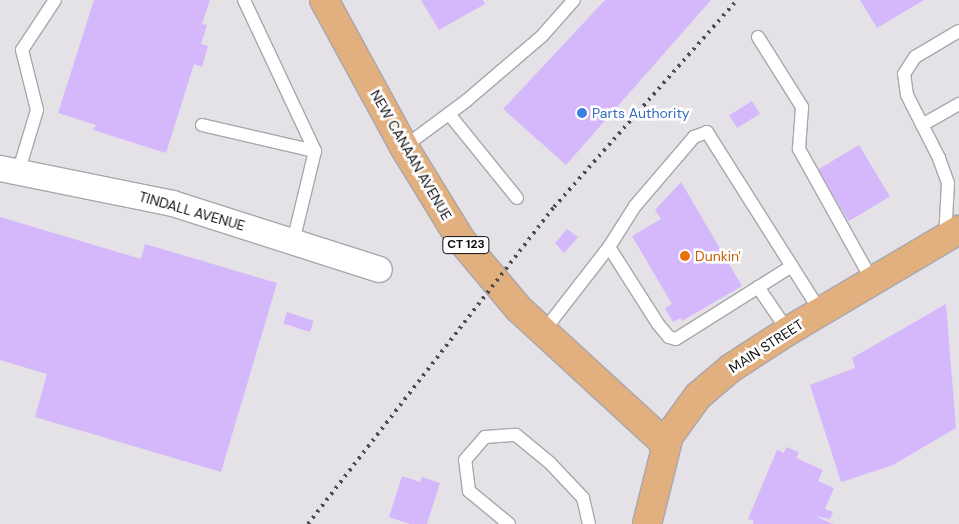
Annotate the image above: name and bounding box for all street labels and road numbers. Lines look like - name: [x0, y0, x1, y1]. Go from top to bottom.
- street label: NEW CANAAN AVENUE: [367, 87, 455, 223]
- street label: TINDALL AVENUE: [137, 188, 247, 234]
- road number: CT 123: [442, 236, 490, 254]
- street label: MAIN STREET: [726, 316, 806, 376]

